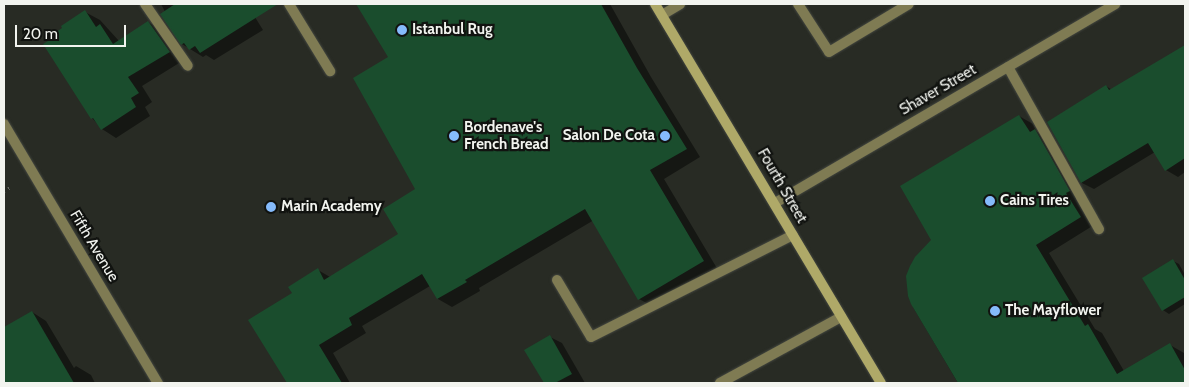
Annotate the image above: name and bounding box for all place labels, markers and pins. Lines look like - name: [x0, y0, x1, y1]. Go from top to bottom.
- place label: Istanbul Rug: [412, 21, 492, 39]
- marker: Istanbul Rug: [396, 24, 408, 36]
- place label: Bordenave's French Bread: [464, 118, 548, 153]
- place label: Salon De Cota: [563, 127, 655, 145]
- marker: Bordenave's French Bread: [448, 130, 460, 142]
- marker: Salon De Cota: [659, 130, 671, 142]
- place label: Cains Tires: [1000, 192, 1069, 210]
- marker: Cains Tires: [984, 195, 996, 207]
- place label: Marin Academy: [281, 198, 382, 216]
- marker: Marin Academy: [265, 201, 277, 213]
- place label: The Mayflower: [1005, 302, 1101, 320]
- marker: The Mayflower: [989, 305, 1001, 317]

